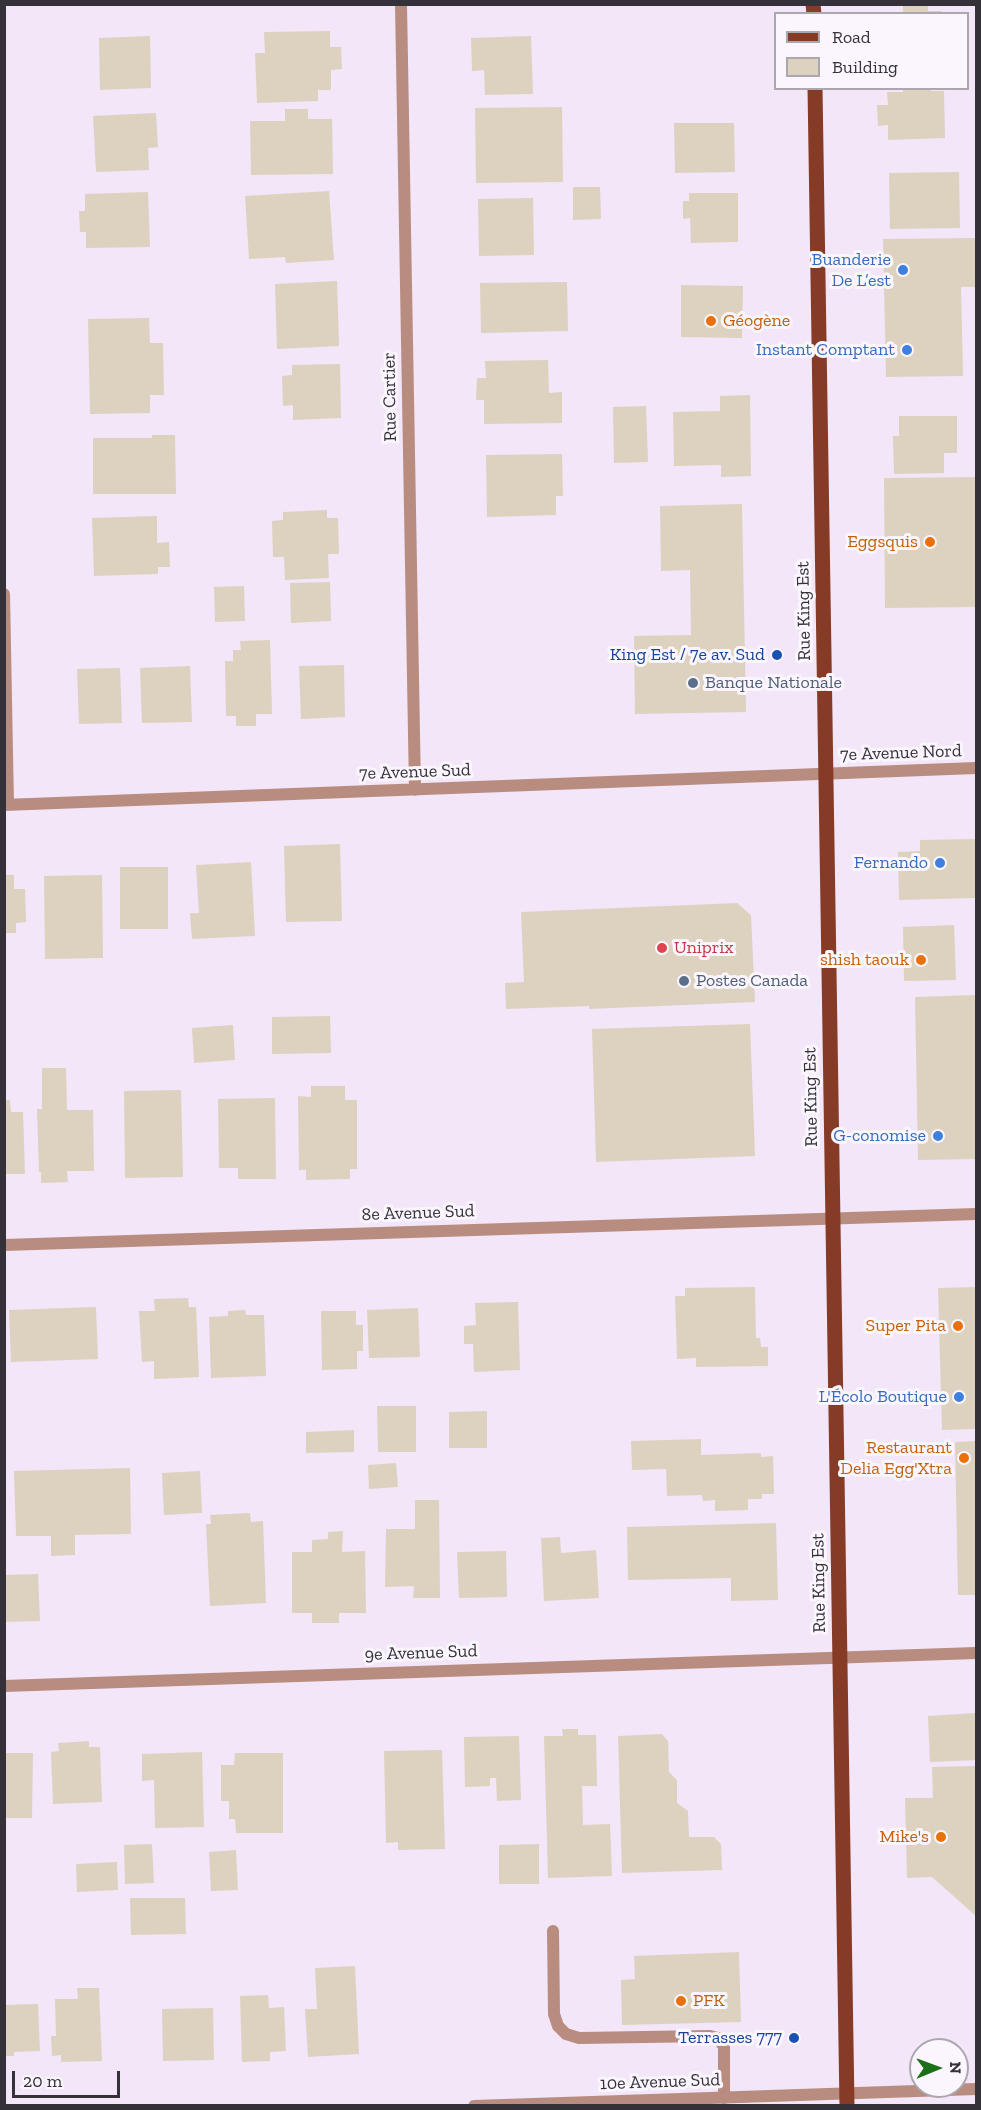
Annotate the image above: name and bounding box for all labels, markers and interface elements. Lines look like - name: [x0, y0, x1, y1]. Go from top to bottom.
- legend: [774, 12, 969, 90]
- text: Road: [832, 26, 871, 48]
- text: Building: [832, 56, 898, 78]
- place label: Buanderie De L’est: [812, 249, 891, 292]
- marker: Buanderie De L’est: [896, 263, 910, 277]
- place label: Géogène: [723, 310, 790, 332]
- marker: Géogène: [704, 314, 718, 328]
- place label: Instant Comptant: [756, 339, 895, 361]
- marker: Instant Comptant: [900, 343, 914, 357]
- street label: Rue Cartier: [378, 352, 402, 442]
- place label: Eggsquis: [847, 531, 918, 553]
- marker: Eggsquis: [923, 535, 937, 549]
- street label: Rue King Est: [792, 561, 816, 661]
- place label: King Est / 7e av. Sud: [610, 644, 765, 666]
- marker: King Est / 7e av. Sud: [770, 648, 784, 662]
- place label: Banque Nationale: [705, 672, 842, 694]
- marker: Banque Nationale: [686, 676, 700, 690]
- street label: 7e Avenue Nord: [840, 740, 962, 766]
- street label: 7e Avenue Sud: [359, 759, 471, 785]
- place label: Fernando: [854, 852, 928, 874]
- marker: Fernando: [933, 856, 947, 870]
- place label: Uniprix: [674, 937, 734, 959]
- marker: Uniprix: [655, 941, 669, 955]
- place label: shish taouk: [820, 949, 909, 971]
- marker: shish taouk: [914, 953, 928, 967]
- place label: Postes Canada: [696, 970, 808, 992]
- marker: Postes Canada: [677, 974, 691, 988]
- street label: Rue King Est: [799, 1047, 823, 1147]
- place label: G-conomise: [833, 1125, 926, 1147]
- marker: G-conomise: [931, 1129, 945, 1143]
- street label: 8e Avenue Sud: [361, 1200, 475, 1226]
- place label: Super Pita: [866, 1315, 946, 1337]
- marker: Super Pita: [951, 1319, 965, 1333]
- place label: L'Écolo Boutique: [819, 1386, 947, 1408]
- marker: L'Écolo Boutique: [952, 1390, 966, 1404]
- place label: Restaurant Delia Egg'Xtra: [840, 1437, 952, 1480]
- marker: Restaurant Delia Egg'Xtra: [957, 1451, 971, 1465]
- street label: Rue King Est: [807, 1533, 831, 1633]
- street label: 9e Avenue Sud: [364, 1640, 478, 1666]
- place label: Mike's: [879, 1826, 929, 1848]
- marker: Mike's: [934, 1830, 948, 1844]
- place label: PFK: [693, 1990, 725, 2012]
- marker: PFK: [674, 1994, 688, 2008]
- place label: Terrasses 777: [678, 2027, 782, 2049]
- marker: Terrasses 777: [787, 2031, 801, 2045]
- north arrow: [909, 2038, 969, 2098]
- scale bar: [15, 2059, 123, 2097]
- text: N: [946, 2061, 965, 2074]
- street label: 10e Avenue Sud: [599, 2069, 721, 2095]
- text: 20 m: [23, 2070, 62, 2092]

